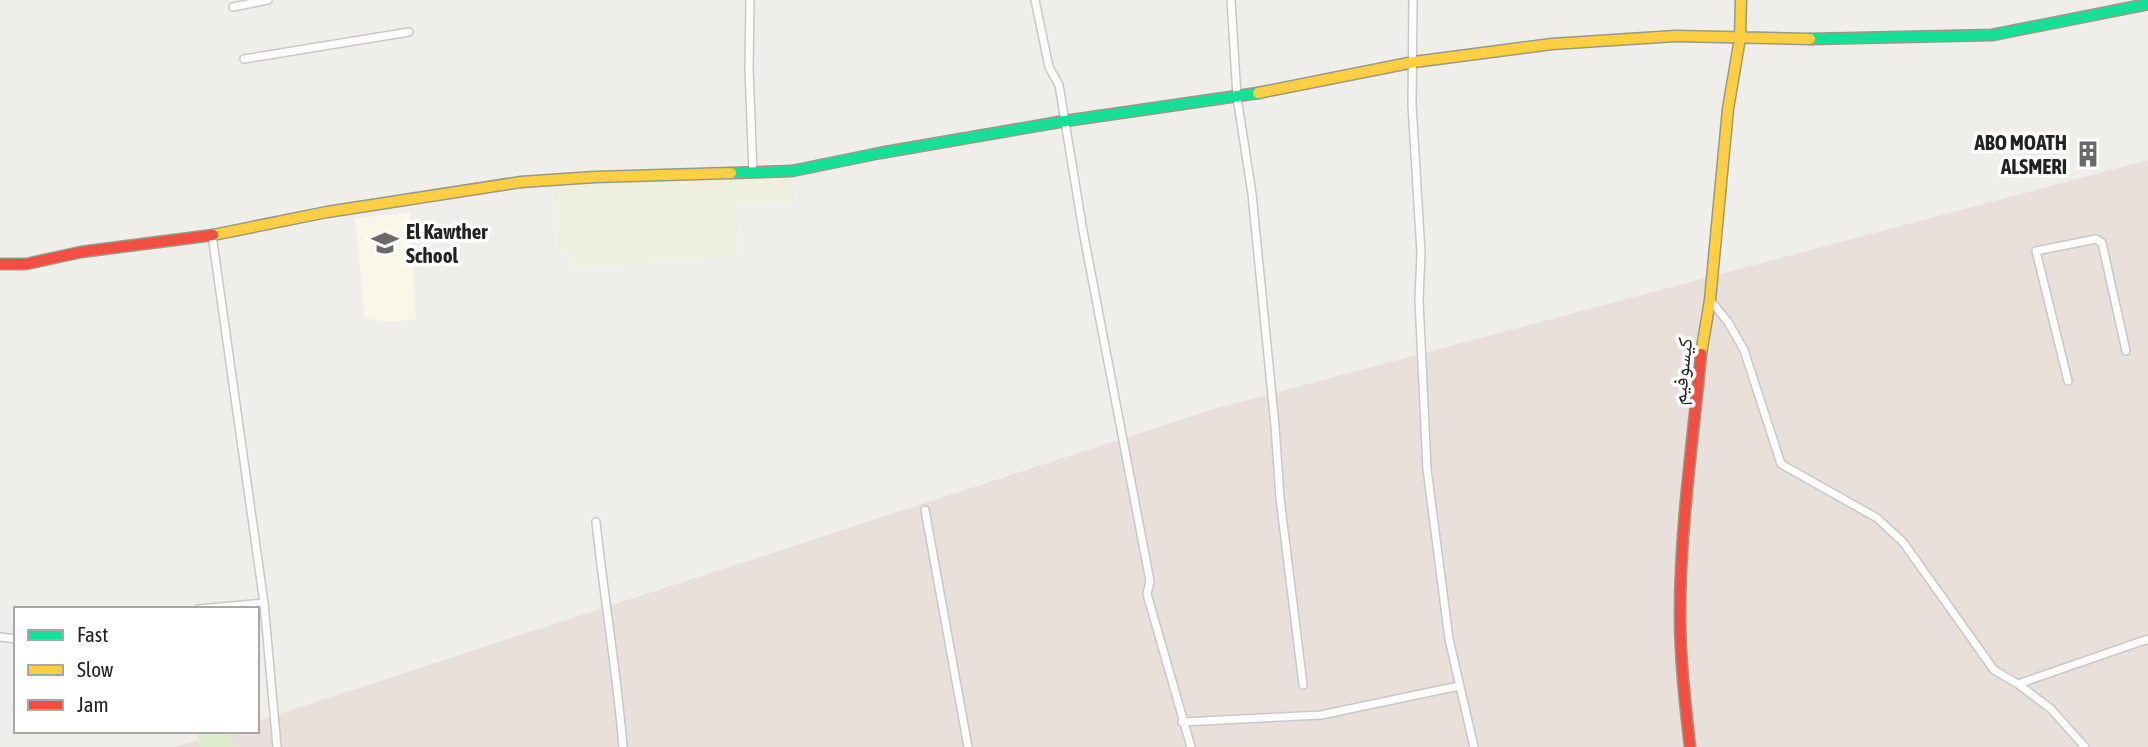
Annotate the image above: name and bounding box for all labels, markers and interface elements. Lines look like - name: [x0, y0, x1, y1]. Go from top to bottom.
- place label: ABO MOATH ALSMERI: [1973, 130, 2067, 178]
- building icon: ABO MOATH ALSMERI: [2073, 139, 2103, 169]
- place label: El Kawther School: [406, 219, 488, 267]
- school or university icon: El Kawther School: [370, 228, 400, 258]
- street label: كيسوفيم: [1666, 336, 1699, 406]
- legend: [14, 607, 259, 733]
- text: Fast: [77, 622, 108, 646]
- text: Slow: [77, 657, 114, 681]
- text: Jam: [77, 692, 109, 716]

